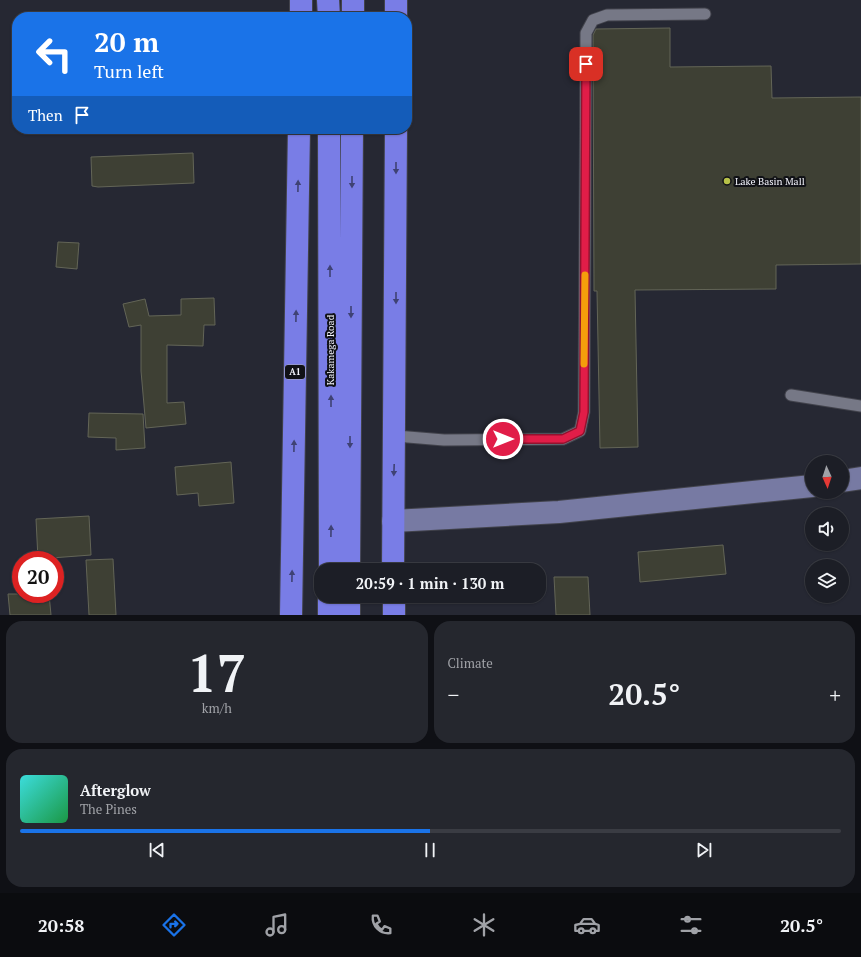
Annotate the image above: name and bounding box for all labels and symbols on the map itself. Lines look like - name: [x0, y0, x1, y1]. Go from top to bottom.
- pin: [569, 47, 603, 81]
- one-way arrow: [393, 162, 399, 175]
- place label: Lake Basin Mall: [735, 175, 805, 188]
- one-way arrow: [349, 176, 355, 189]
- marker: Lake Basin Mall: [722, 176, 732, 186]
- one-way arrow: [295, 179, 301, 192]
- one-way arrow: [327, 264, 333, 277]
- one-way arrow: [393, 292, 399, 305]
- one-way arrow: [348, 306, 354, 319]
- one-way arrow: [293, 309, 299, 322]
- street label: Kakamega Road: [324, 314, 337, 385]
- road number: A1: [285, 365, 305, 379]
- one-way arrow: [328, 394, 334, 407]
- position arrow: [482, 418, 524, 460]
- one-way arrow: [347, 436, 353, 449]
- one-way arrow: [291, 439, 297, 452]
- north arrow: [805, 455, 849, 499]
- one-way arrow: [391, 464, 398, 476]
- one-way arrow: [327, 525, 334, 537]
- speed limit sign: 20: [12, 551, 64, 603]
- one-way arrow: [289, 569, 295, 582]

